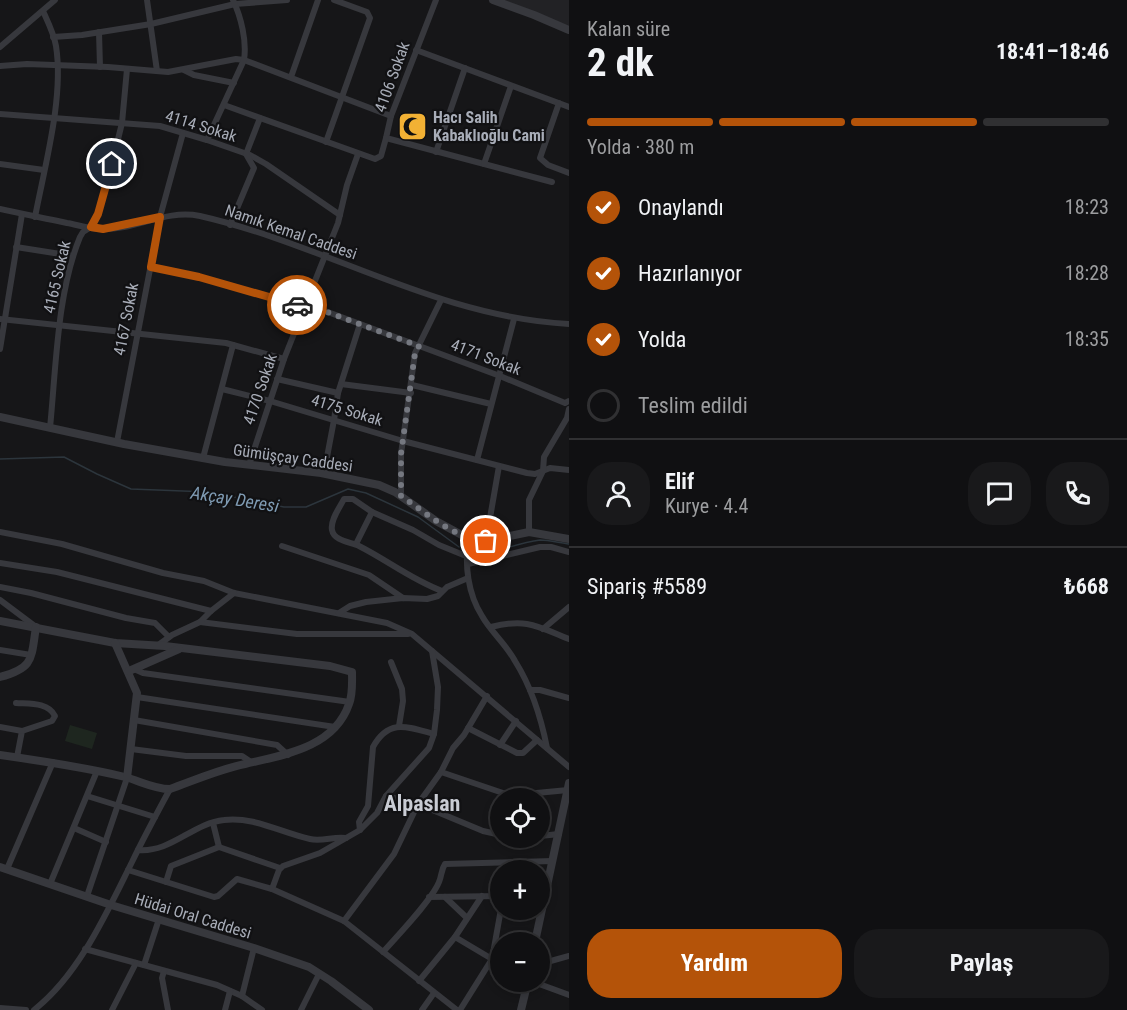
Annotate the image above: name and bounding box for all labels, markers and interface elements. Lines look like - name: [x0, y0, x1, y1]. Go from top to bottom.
- text: Kalan süre: [587, 17, 670, 41]
- street label: 4106 Sokak: [370, 38, 414, 115]
- text: 18:41–18:46: [996, 39, 1109, 64]
- text: 2 dk: [587, 40, 654, 86]
- street label: 4114 Sokak: [163, 106, 240, 146]
- place label: Hacı Salih Kabaklıoğlu Cami: [433, 108, 545, 145]
- mosque icon: Hacı Salih Kabaklıoğlu Cami: [396, 110, 428, 142]
- text: Yolda · 380 m: [587, 135, 694, 159]
- pin: [86, 138, 137, 189]
- icon: home: [95, 147, 128, 180]
- icon: check: [587, 191, 620, 224]
- text: Onaylandı: [638, 195, 724, 220]
- text: 18:23: [1065, 195, 1109, 219]
- street label: Namık Kemal Caddesi: [222, 200, 360, 264]
- street label: 4165 Sokak: [39, 238, 75, 315]
- icon: check: [587, 257, 620, 290]
- text: Hazırlanıyor: [638, 261, 742, 286]
- text: 18:28: [1065, 261, 1109, 285]
- courier: [267, 275, 327, 335]
- street label: 4167 Sokak: [110, 280, 143, 357]
- icon: car: [281, 289, 314, 322]
- icon: check: [587, 323, 620, 356]
- text: Yolda: [638, 327, 686, 352]
- text: 18:35: [1065, 327, 1109, 351]
- street label: 4171 Sokak: [448, 335, 525, 379]
- street label: 4170 Sokak: [239, 350, 281, 427]
- street label: 4175 Sokak: [309, 390, 386, 430]
- text: Teslim edildi: [638, 393, 748, 418]
- street label: Gümüşçay Caddesi: [232, 440, 354, 476]
- button: person: [587, 462, 650, 525]
- button: chat: [968, 462, 1031, 525]
- button: phone: [1046, 462, 1109, 525]
- text: Elif: [665, 469, 694, 494]
- water label: Akçay Deresi: [188, 482, 282, 516]
- text: Kurye · 4.4: [665, 494, 748, 518]
- pin: [460, 515, 511, 566]
- icon: bag: [469, 524, 502, 557]
- text: Sipariş #5589: [587, 574, 707, 599]
- text: ₺668: [1064, 574, 1109, 599]
- map controls: [490, 788, 550, 992]
- button: locate: [490, 788, 550, 848]
- district label: Alpaslan: [384, 791, 460, 816]
- button: +: [490, 860, 550, 920]
- street label: Hüdai Oral Caddesi: [132, 889, 254, 943]
- button: Yardım: [587, 929, 842, 998]
- button: Paylaş: [854, 929, 1109, 998]
- button: −: [490, 932, 550, 992]

